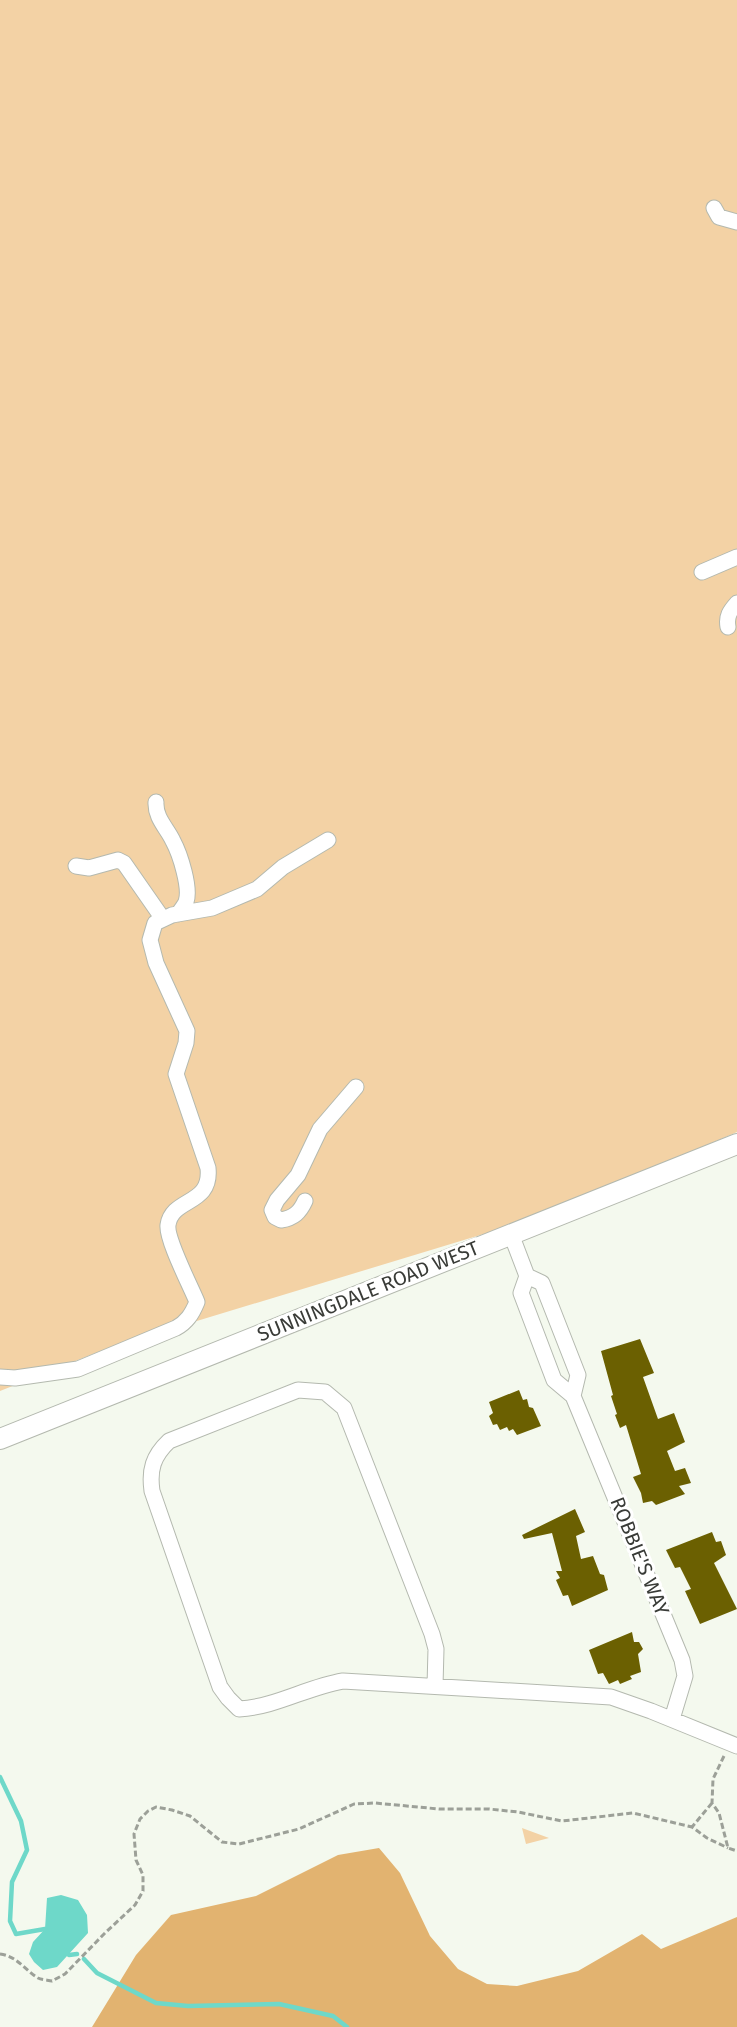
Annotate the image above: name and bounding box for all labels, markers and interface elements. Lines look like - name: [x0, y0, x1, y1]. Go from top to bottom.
- street label: SUNNINGDALE ROAD WEST: [254, 1235, 483, 1346]
- street label: ROBBIE'S WAY: [605, 1493, 675, 1619]

